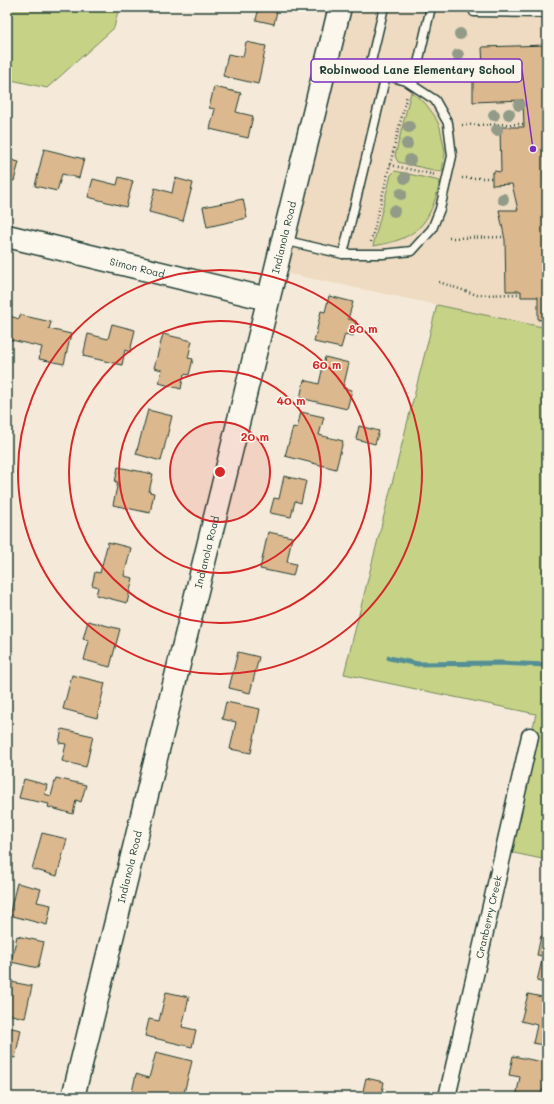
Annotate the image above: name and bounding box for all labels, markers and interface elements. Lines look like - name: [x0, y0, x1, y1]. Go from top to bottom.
- callout: Robinwood Lane Elementary School: [311, 59, 522, 82]
- text: Robinwood Lane Elementary School: [319, 62, 515, 77]
- street label: Indianola Road: [268, 200, 299, 275]
- street label: Simon Road: [108, 254, 166, 281]
- text: 80 m: [348, 320, 378, 336]
- text: 60 m: [313, 356, 341, 372]
- text: 40 m: [276, 392, 306, 408]
- text: 20 m: [241, 428, 269, 444]
- centre of rings: [213, 465, 227, 479]
- street label: Indianola Road: [191, 515, 222, 590]
- street label: Indianola Road: [114, 829, 145, 904]
- street label: Cranberry Creek: [472, 874, 505, 960]

